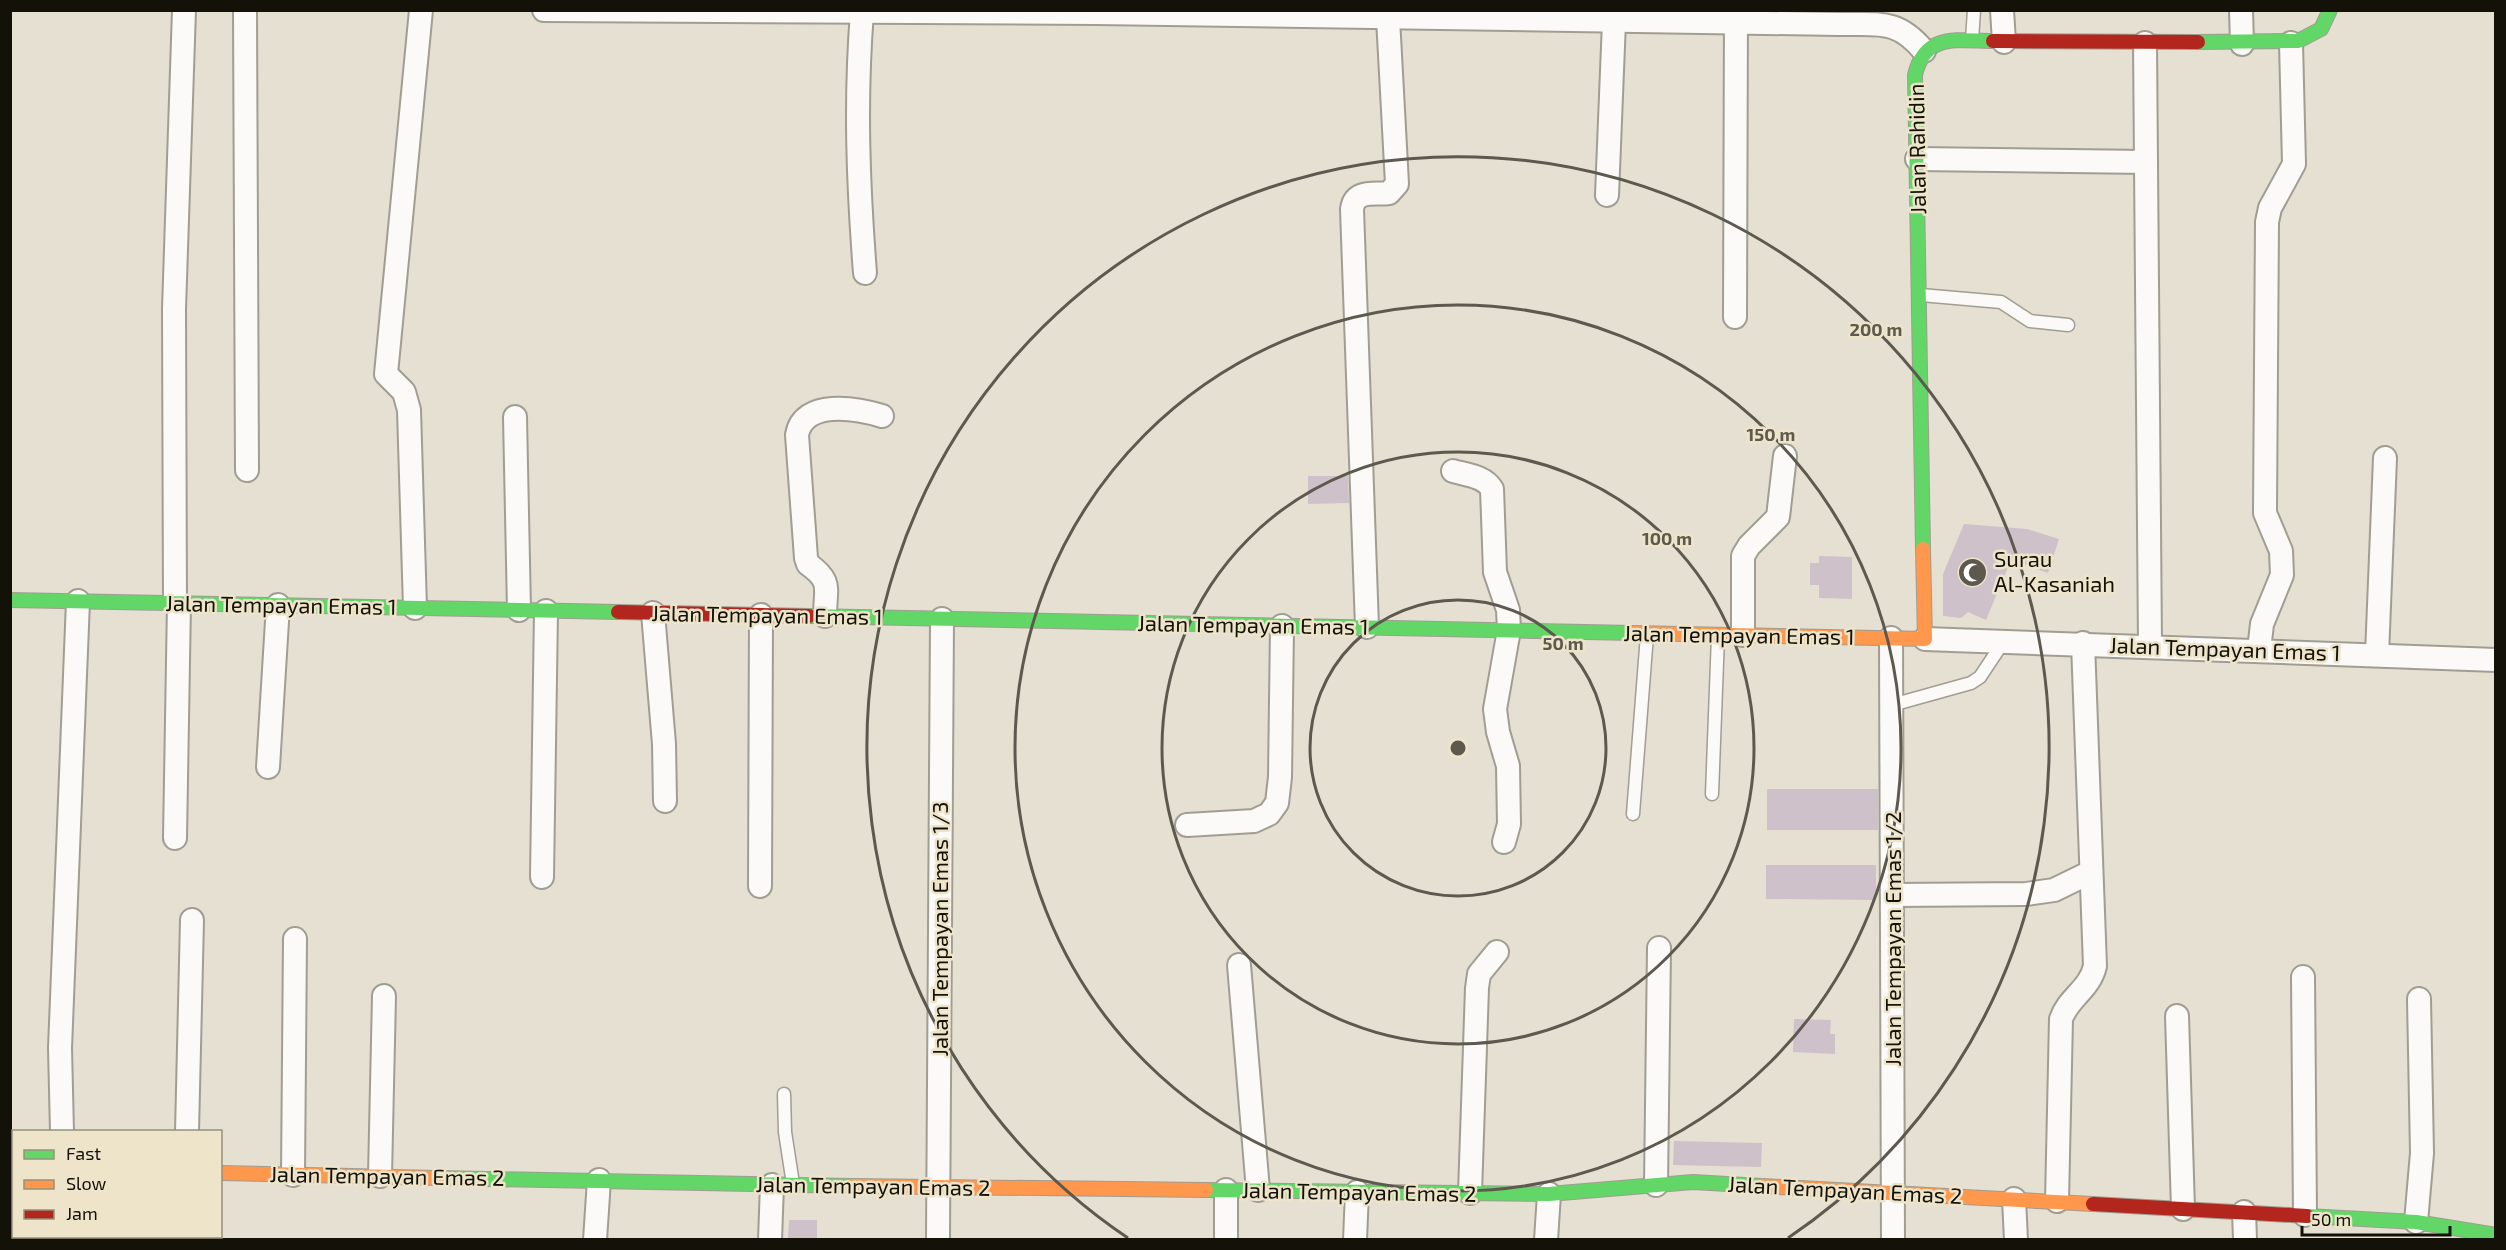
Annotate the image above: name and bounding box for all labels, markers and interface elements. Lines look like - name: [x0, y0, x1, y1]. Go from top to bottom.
- street label: Jalan Rahidin: [1902, 83, 1930, 215]
- text: 200 m: [1850, 318, 1902, 340]
- text: 150 m: [1747, 423, 1795, 445]
- text: 100 m: [1642, 527, 1692, 549]
- place label: Surau Al-Kasaniah: [1994, 545, 2115, 596]
- mosque icon: Surau Al-Kasaniah: [1957, 556, 1989, 588]
- street label: Jalan Tempayan Emas 1: [165, 589, 397, 619]
- street label: Jalan Tempayan Emas 1: [651, 599, 883, 629]
- street label: Jalan Tempayan Emas 1: [1137, 609, 1369, 639]
- street label: Jalan Tempayan Emas 1: [1623, 619, 1855, 649]
- street label: Jalan Tempayan Emas 1: [2109, 631, 2341, 665]
- text: 50 m: [1542, 632, 1584, 654]
- centre of rings: [1448, 738, 1468, 758]
- street label: Jalan Tempayan Emas 1/3: [926, 801, 952, 1057]
- street label: Jalan Tempayan Emas 1/2: [1879, 811, 1905, 1067]
- legend: [12, 1130, 222, 1238]
- text: Fast: [66, 1142, 101, 1164]
- street label: Jalan Tempayan Emas 2: [269, 1160, 505, 1190]
- street label: Jalan Tempayan Emas 2: [755, 1170, 991, 1200]
- street label: Jalan Tempayan Emas 2: [1727, 1170, 1963, 1208]
- text: Slow: [66, 1172, 107, 1194]
- street label: Jalan Tempayan Emas 2: [1241, 1176, 1477, 1206]
- scale bar: [2302, 1199, 2450, 1237]
- text: Jam: [66, 1202, 98, 1224]
- text: 50 m: [2311, 1208, 2351, 1230]

